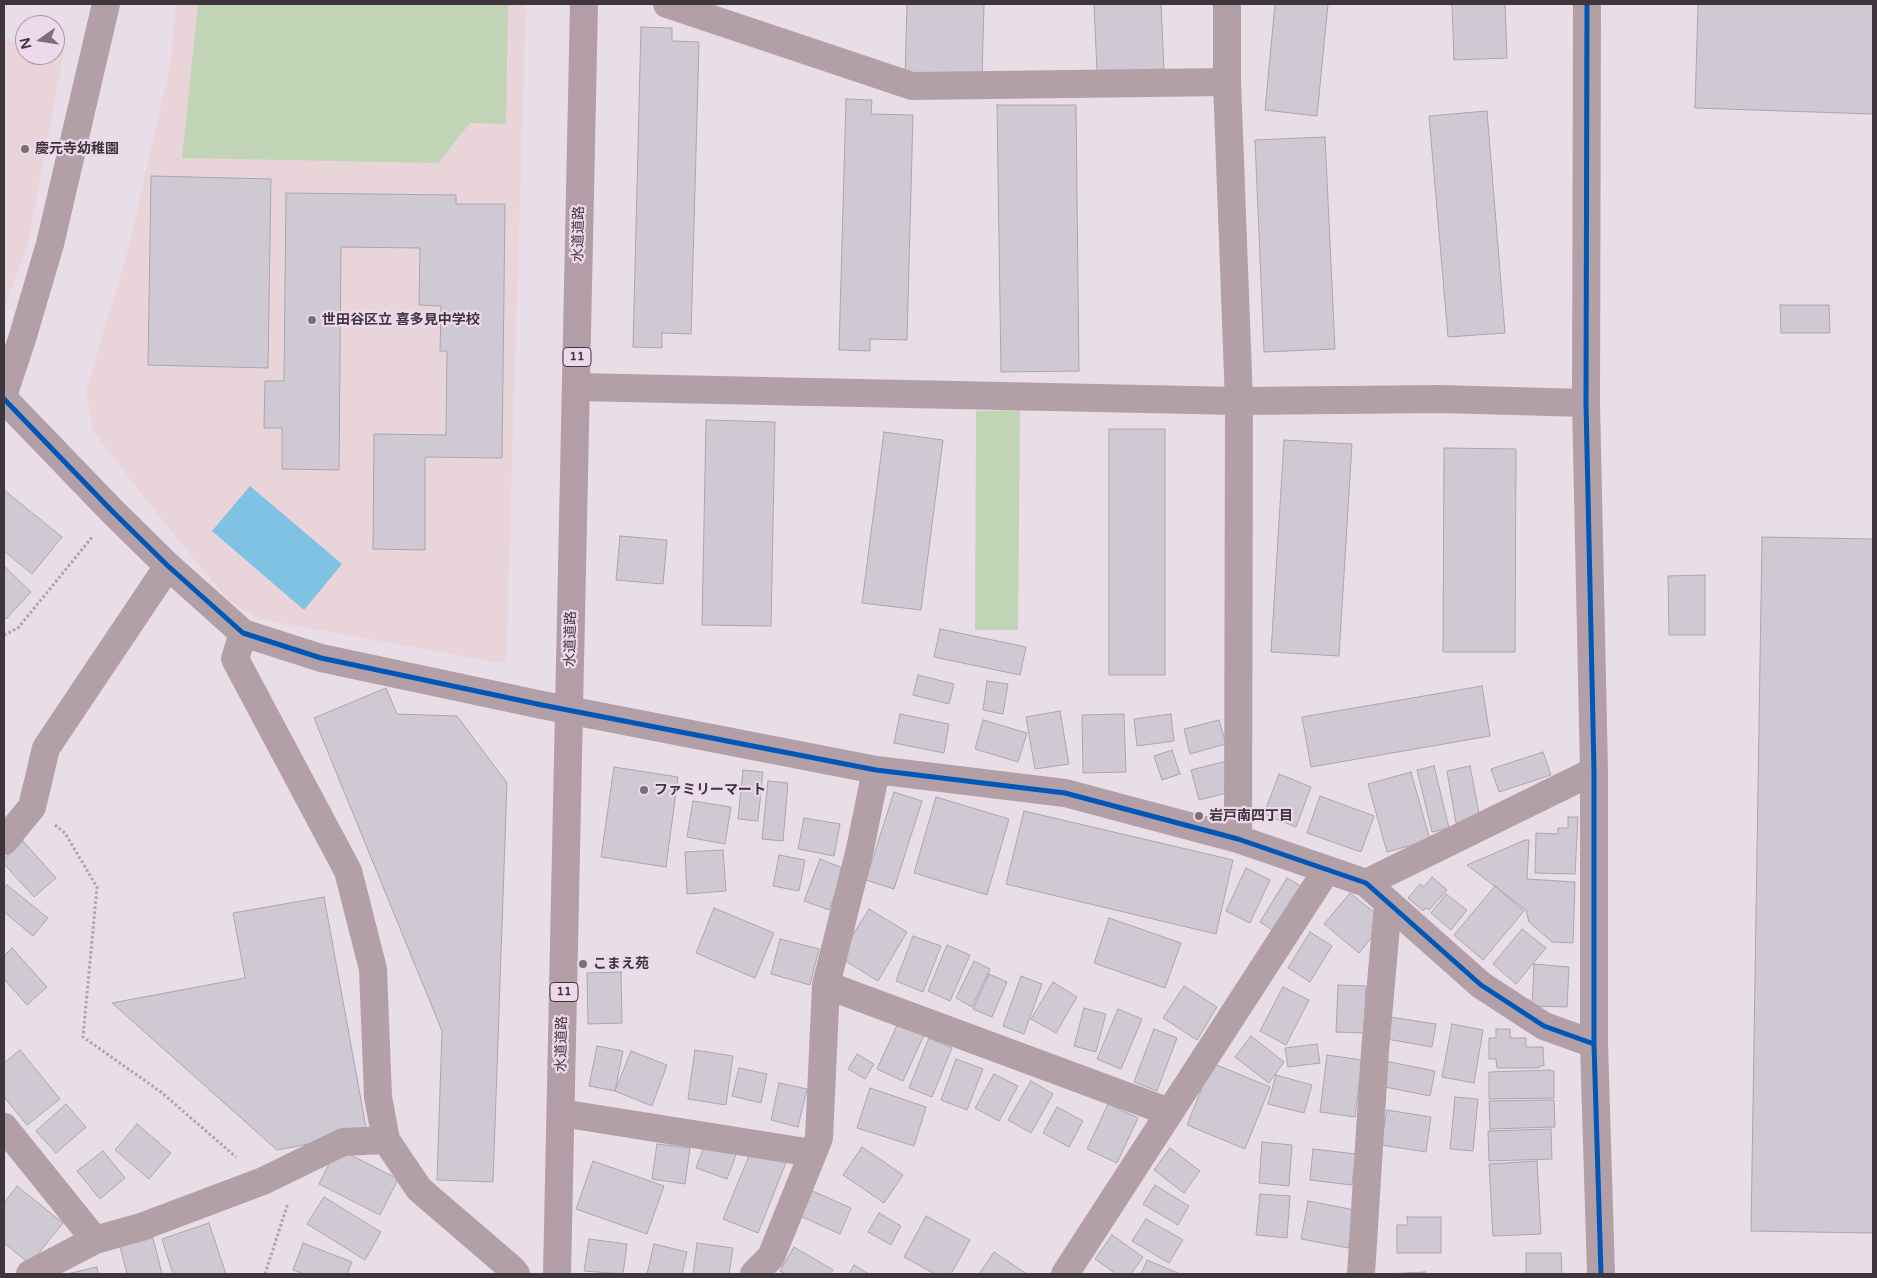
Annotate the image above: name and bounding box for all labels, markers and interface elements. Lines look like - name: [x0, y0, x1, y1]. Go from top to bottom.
- north arrow: [15, 15, 65, 65]
- text: N: [16, 36, 35, 51]
- place label: 慶元寺幼稚園: [35, 141, 119, 157]
- marker: 慶元寺幼稚園: [19, 143, 31, 155]
- street label: 水道道路: [570, 206, 588, 262]
- place label: 世田谷区立 喜多見中学校: [322, 312, 480, 328]
- marker: 世田谷区立 喜多見中学校: [306, 314, 318, 326]
- road number: 11: [563, 348, 591, 367]
- street label: 水道道路: [562, 611, 580, 667]
- place label: ファミリーマート: [654, 782, 766, 798]
- marker: ファミリーマート: [638, 784, 650, 796]
- place label: 岩戸南四丁目: [1209, 808, 1293, 824]
- marker: 岩戸南四丁目: [1193, 810, 1205, 822]
- place label: こまえ苑: [593, 956, 649, 972]
- marker: こまえ苑: [577, 958, 589, 970]
- road number: 11: [550, 982, 578, 1002]
- street label: 水道道路: [553, 1016, 571, 1072]

